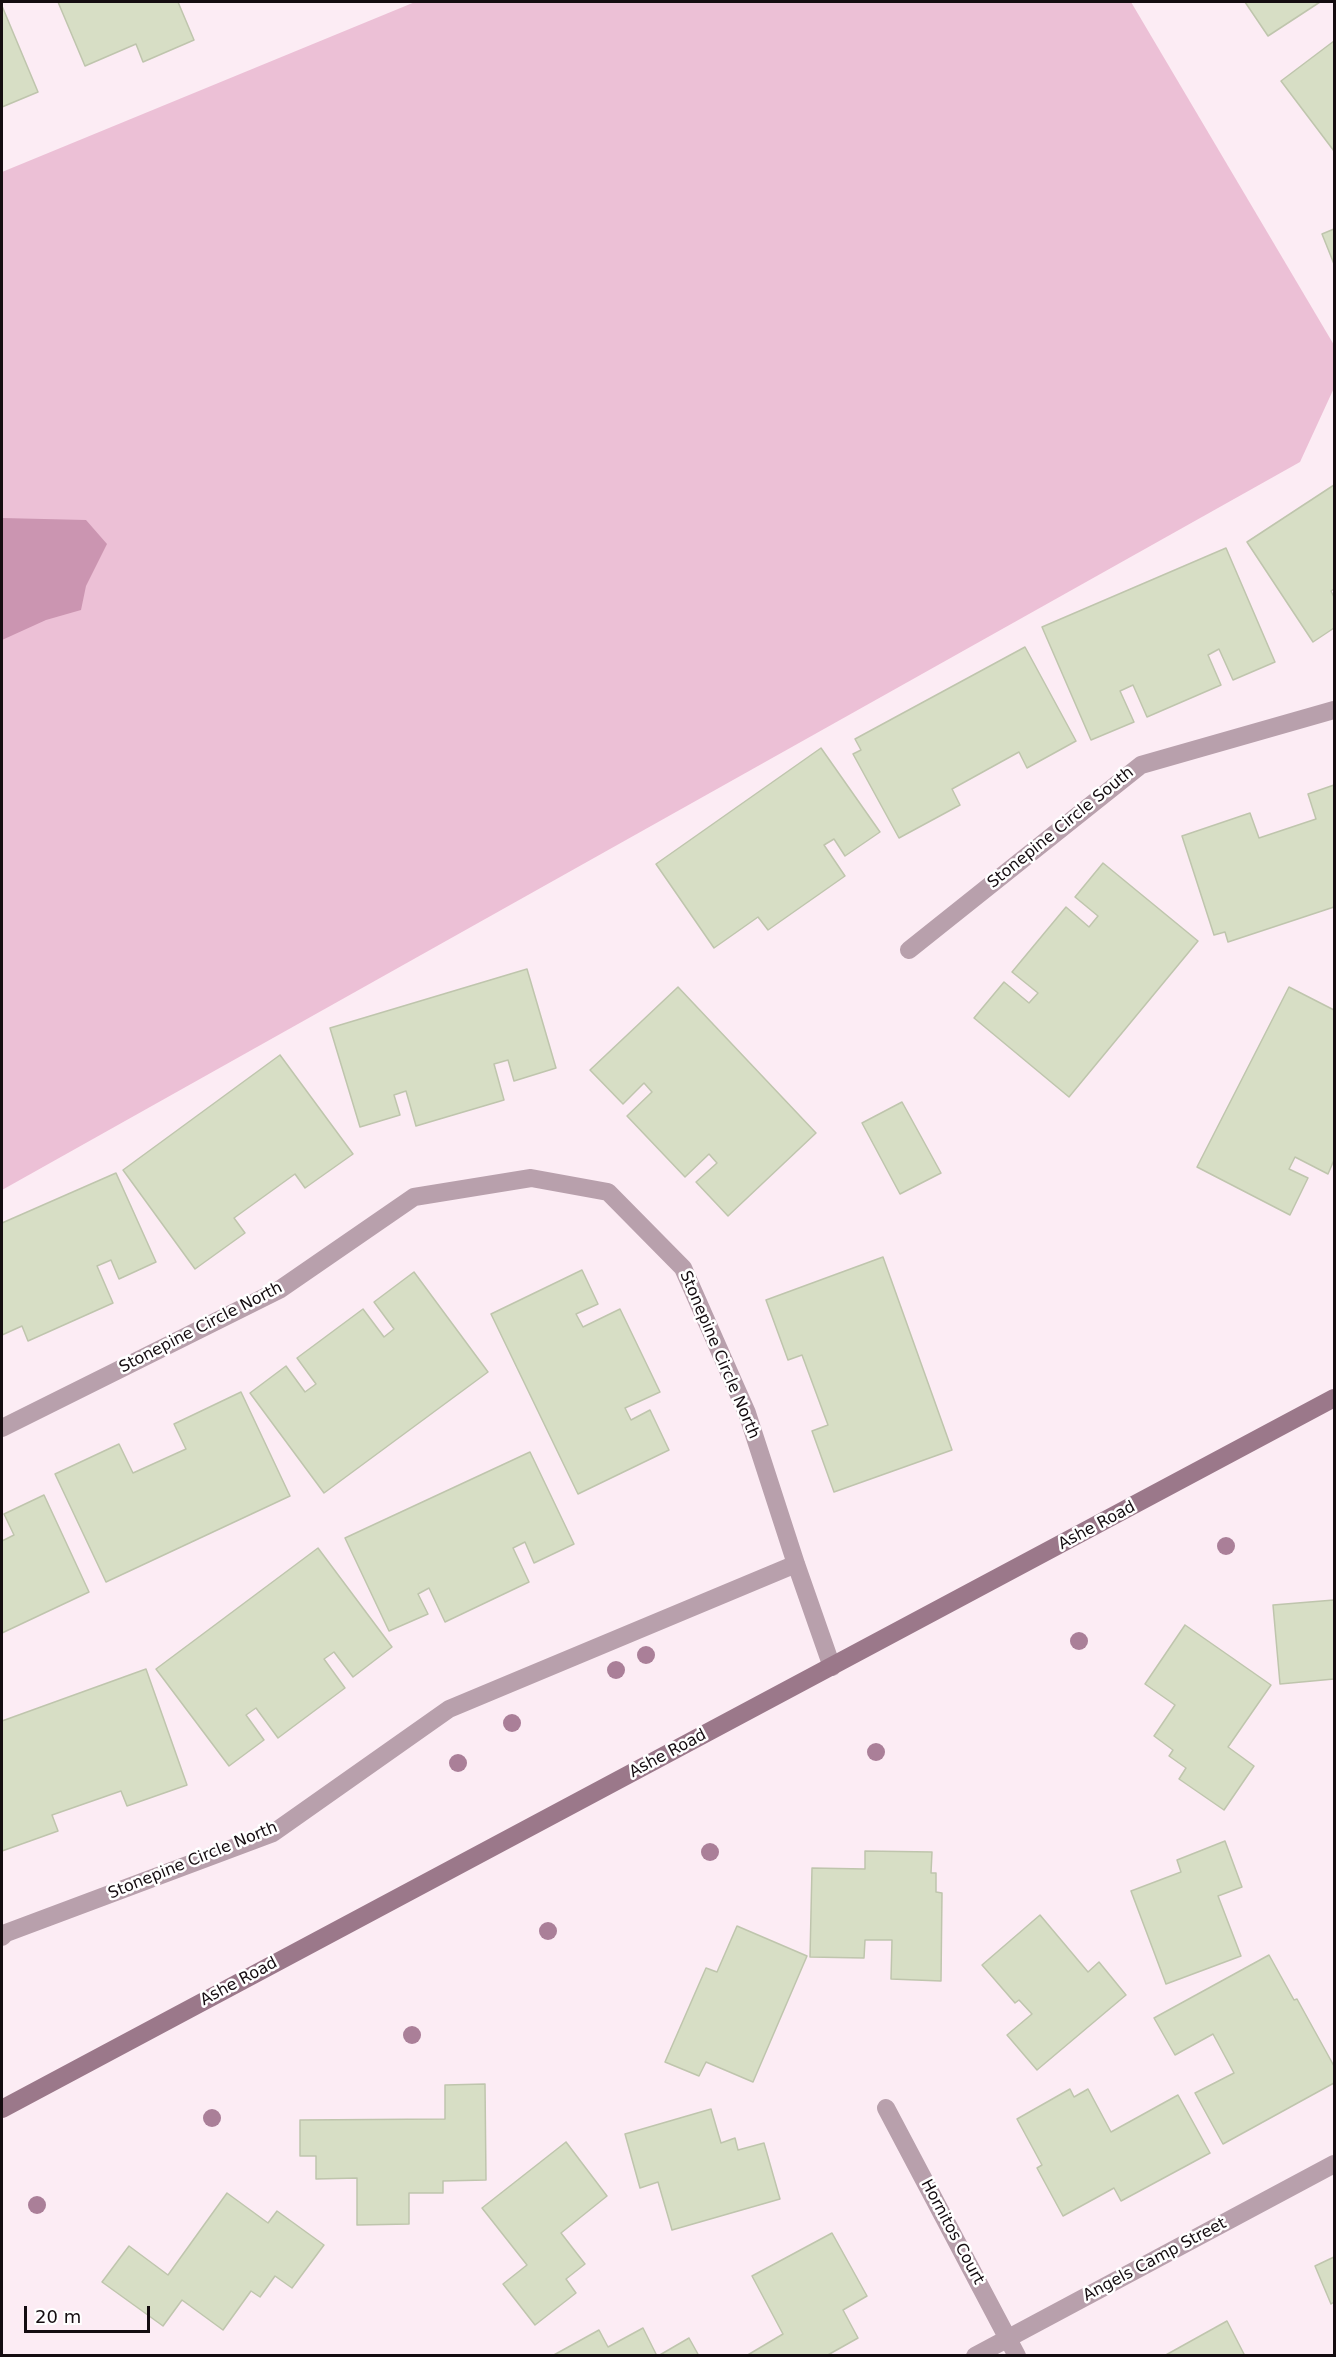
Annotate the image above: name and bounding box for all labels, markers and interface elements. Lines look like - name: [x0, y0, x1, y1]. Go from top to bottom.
- street label: Stonepine Circle South: [984, 763, 1138, 893]
- street label: Stonepine Circle North: [675, 1268, 763, 1442]
- street label: Stonepine Circle North: [116, 1278, 286, 1378]
- street label: Ashe Road: [1055, 1498, 1139, 1554]
- street label: Ashe Road: [626, 1726, 710, 1782]
- street label: Stonepine Circle North: [106, 1818, 280, 1904]
- street label: Ashe Road: [197, 1954, 281, 2010]
- street label: Hornitos Court: [916, 2176, 988, 2288]
- street label: Angels Camp Street: [1080, 2214, 1230, 2306]
- scale bar: [27, 2294, 153, 2332]
- text: 20 m: [35, 2306, 81, 2327]

